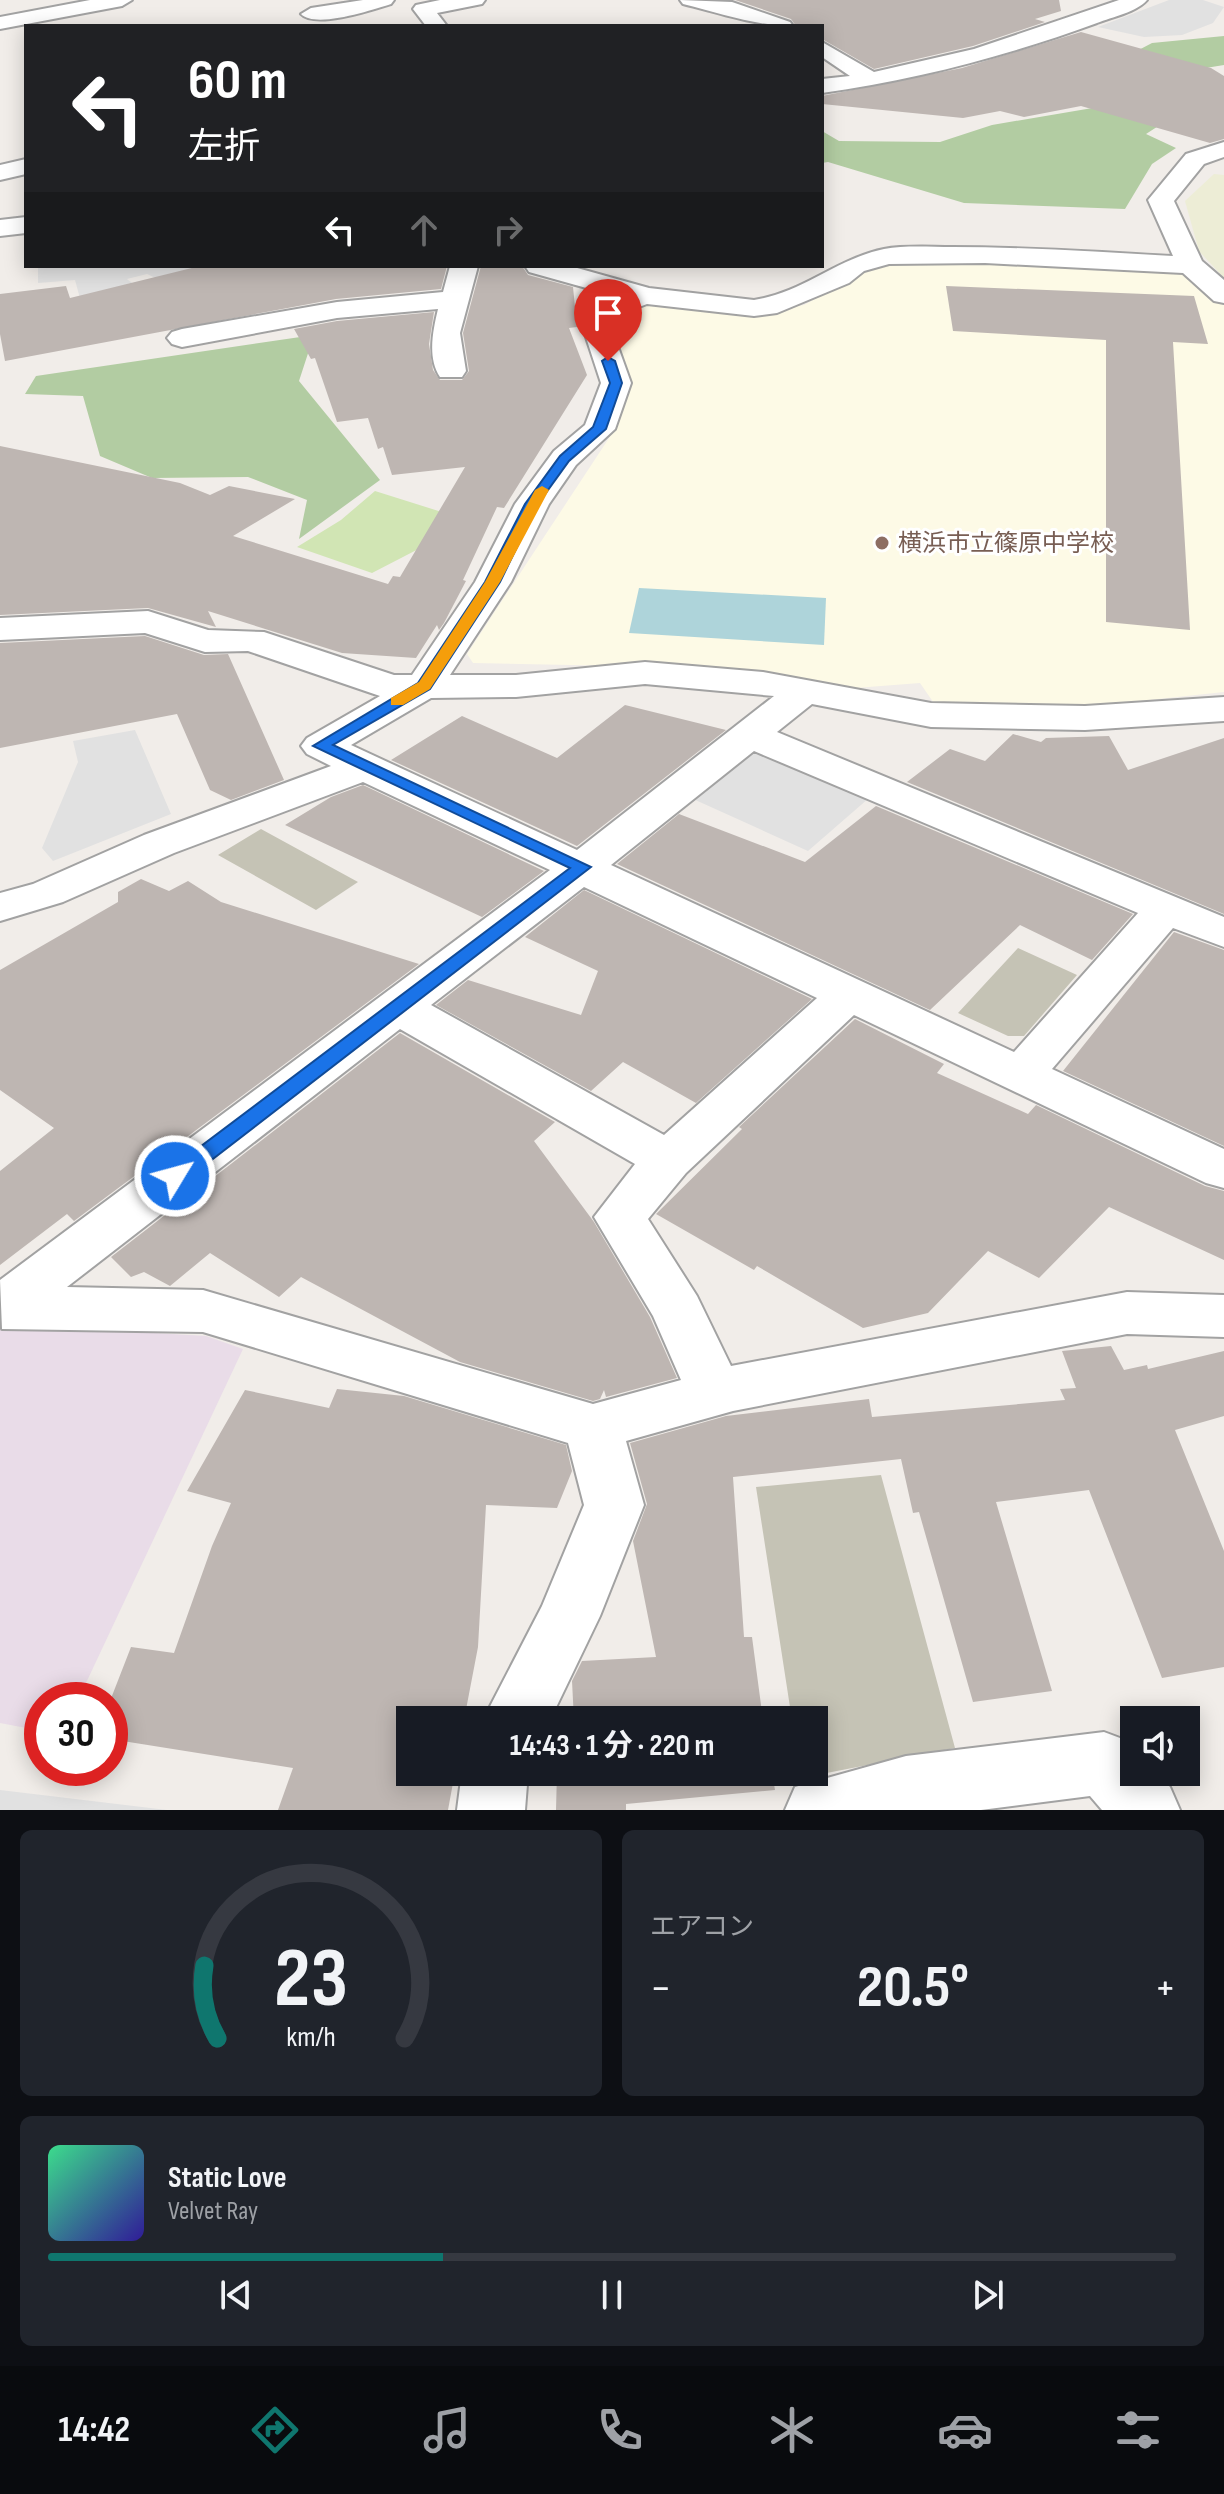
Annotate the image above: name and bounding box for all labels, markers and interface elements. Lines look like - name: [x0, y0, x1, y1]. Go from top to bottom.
- text: 60 m: [188, 48, 287, 115]
- icon: left: [56, 56, 160, 160]
- text: 左折: [188, 126, 260, 169]
- icon: left: [318, 208, 362, 252]
- icon: ahead: [402, 208, 446, 252]
- icon: right: [486, 208, 530, 252]
- pin: [574, 279, 642, 361]
- icon: arrive: [586, 291, 630, 335]
- place label: 横浜市立篠原中学校: [898, 529, 1114, 558]
- marker: 横浜市立篠原中学校: [873, 534, 891, 552]
- position arrow: [133, 1134, 217, 1218]
- speed limit sign: 30: [24, 1682, 128, 1786]
- map controls: [1120, 1706, 1200, 1786]
- button: sound: [1120, 1706, 1200, 1786]
- text: 14:43 · 1 分 · 220 m: [510, 1728, 714, 1764]
- text: エアコン: [650, 1912, 754, 1943]
- text: 23: [274, 1930, 348, 2030]
- text: 20.5°: [857, 1952, 969, 2024]
- text: −: [650, 1962, 672, 2015]
- text: +: [1154, 1962, 1176, 2015]
- text: km/h: [286, 2020, 336, 2055]
- text: Static Love: [168, 2160, 287, 2196]
- text: Velvet Ray: [168, 2196, 258, 2227]
- icon: previous: [214, 2273, 258, 2317]
- icon: pause: [590, 2273, 634, 2317]
- icon: next: [966, 2273, 1010, 2317]
- icon: directions: [247, 2402, 303, 2458]
- icon: music: [419, 2402, 475, 2458]
- icon: phone: [592, 2402, 648, 2458]
- icon: climate: [764, 2402, 820, 2458]
- icon: car: [937, 2402, 993, 2458]
- icon: filters: [1110, 2402, 1166, 2458]
- text: 14:42: [58, 2409, 130, 2452]

